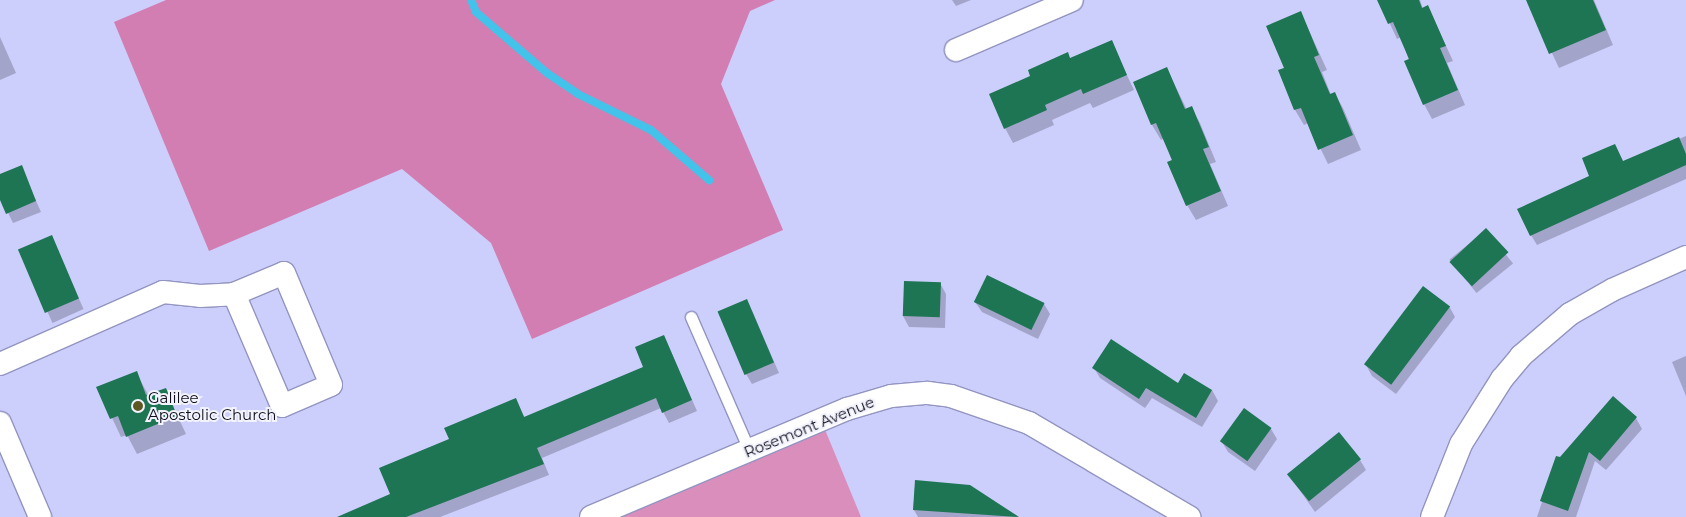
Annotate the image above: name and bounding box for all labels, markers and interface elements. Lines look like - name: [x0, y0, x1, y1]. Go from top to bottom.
- place label: Galilee Apostolic Church: [148, 388, 276, 423]
- street label: Rosemont Avenue: [741, 393, 877, 461]
- marker: Galilee Apostolic Church: [132, 400, 144, 412]

